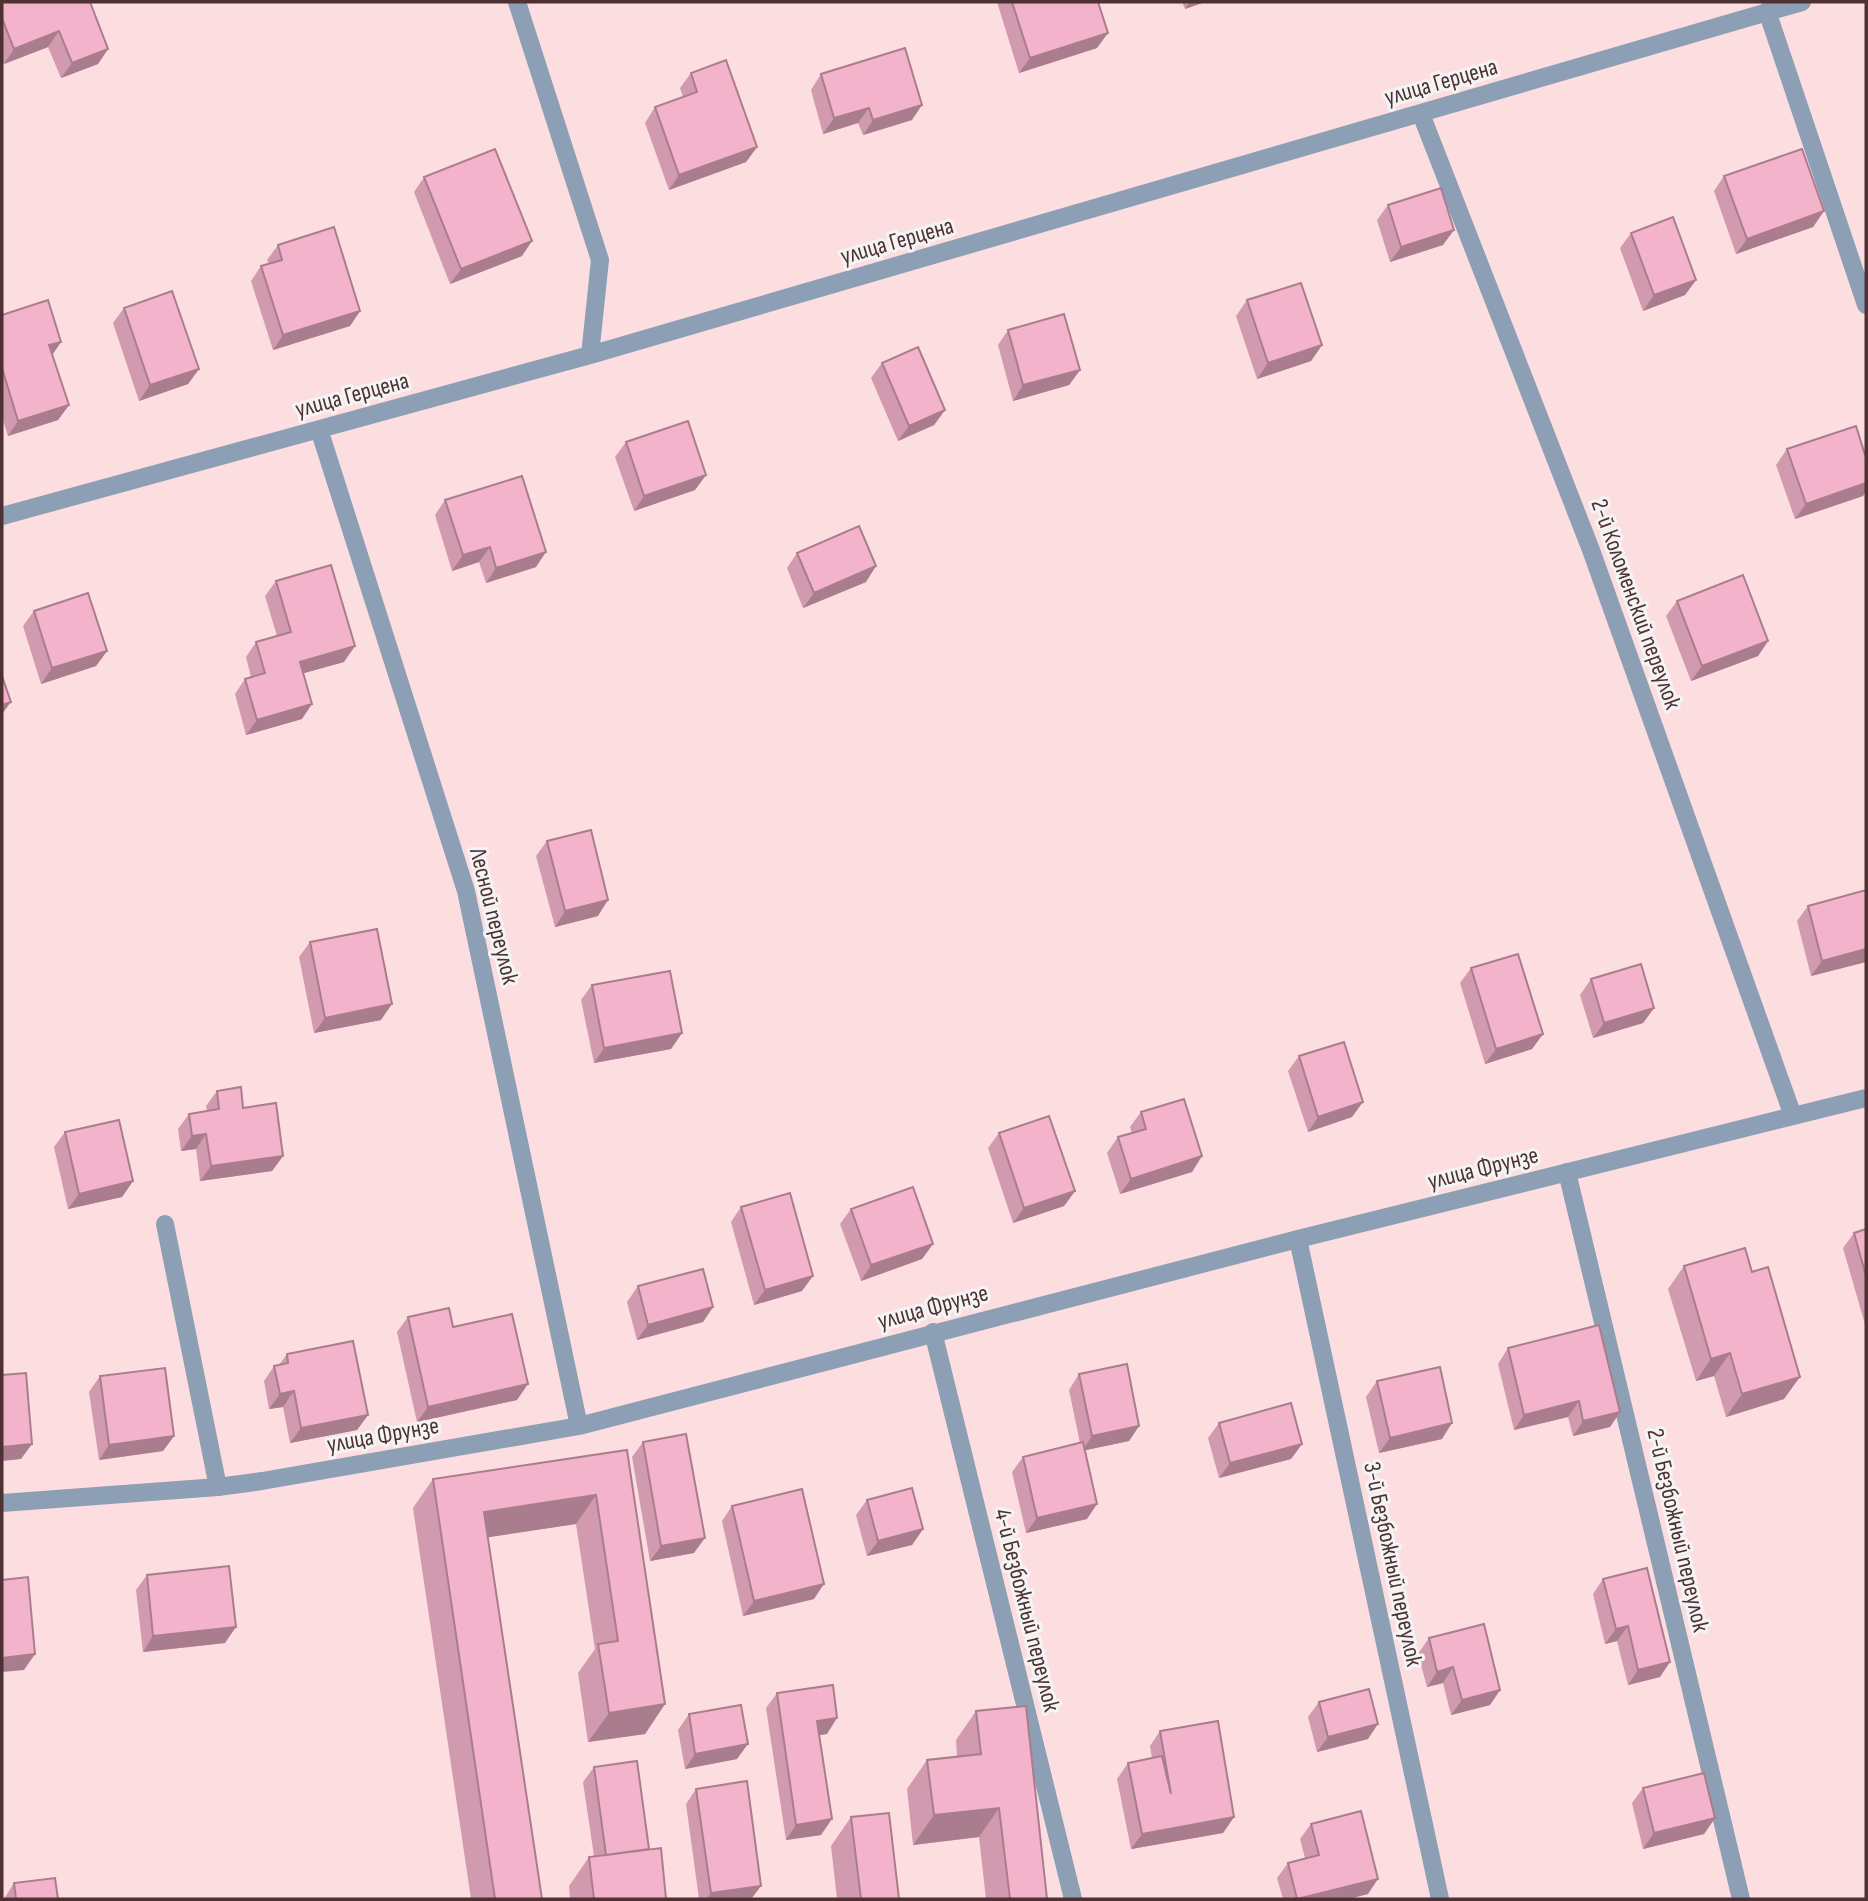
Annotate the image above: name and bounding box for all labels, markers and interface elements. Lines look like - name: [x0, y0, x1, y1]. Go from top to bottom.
- street label: улица Герцена: [1381, 52, 1501, 112]
- street label: улица Герцена: [837, 211, 957, 271]
- street label: улица Герцена: [292, 366, 412, 424]
- street label: 2-й Коломенский переулок: [1584, 495, 1688, 714]
- street label: Лесной переулок: [463, 844, 525, 988]
- street label: улица Фрунзе: [1425, 1140, 1541, 1196]
- street label: улица Фрунзе: [875, 1278, 991, 1336]
- street label: улица Фрунзе: [325, 1411, 441, 1459]
- street label: 2-й Безбожный переулок: [1640, 1425, 1716, 1635]
- street label: 3-й Безбожный переулок: [1357, 1459, 1429, 1670]
- street label: 4-й Безбожный переулок: [988, 1506, 1066, 1715]

